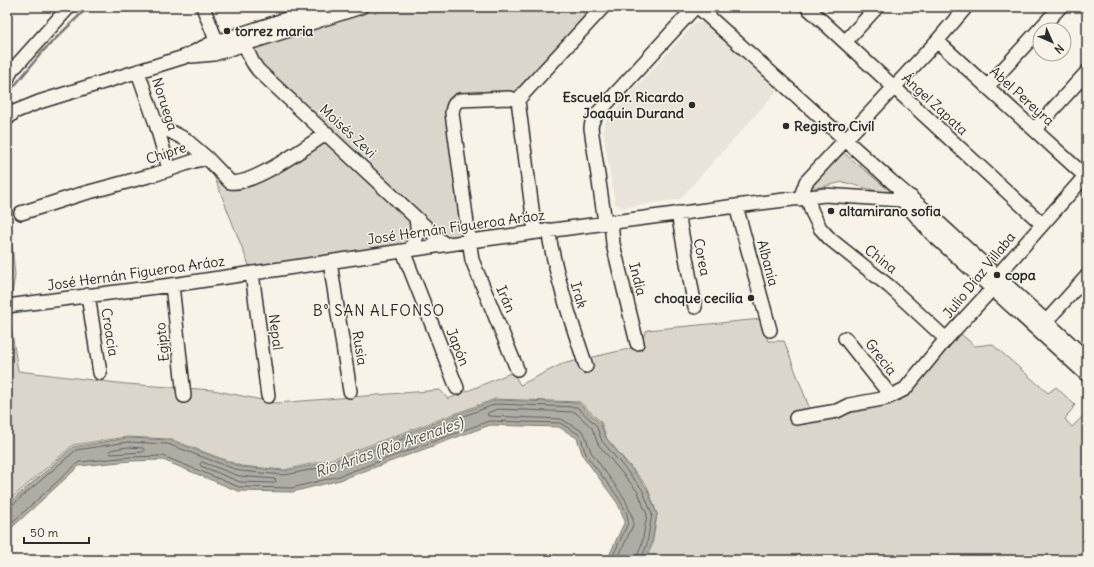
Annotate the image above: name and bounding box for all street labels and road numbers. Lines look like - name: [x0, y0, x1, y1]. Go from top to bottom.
- street label: Abel Pereyra: [986, 62, 1058, 130]
- street label: Ángel Zapata: [898, 69, 972, 139]
- street label: Noruega: [148, 75, 182, 133]
- street label: Moisés Zevi: [316, 100, 380, 162]
- street label: Chipre: [144, 138, 188, 168]
- street label: José Hernán Figueroa Aráoz: [366, 206, 546, 248]
- street label: Julio Díaz Villaba: [939, 228, 1019, 322]
- street label: Corea: [690, 237, 714, 277]
- street label: Albania: [753, 238, 783, 288]
- street label: China: [861, 241, 901, 277]
- street label: José Hernán Figueroa Aráoz: [46, 252, 226, 294]
- street label: India: [625, 261, 651, 297]
- street label: Irak: [567, 280, 591, 310]
- street label: Irán: [492, 283, 520, 315]
- street label: Croacia: [97, 307, 123, 357]
- street label: Nepal: [265, 313, 287, 351]
- street label: Egipto: [151, 321, 173, 363]
- street label: Japón: [442, 326, 474, 368]
- street label: Rusia: [348, 330, 372, 366]
- street label: Grecia: [861, 335, 901, 379]

